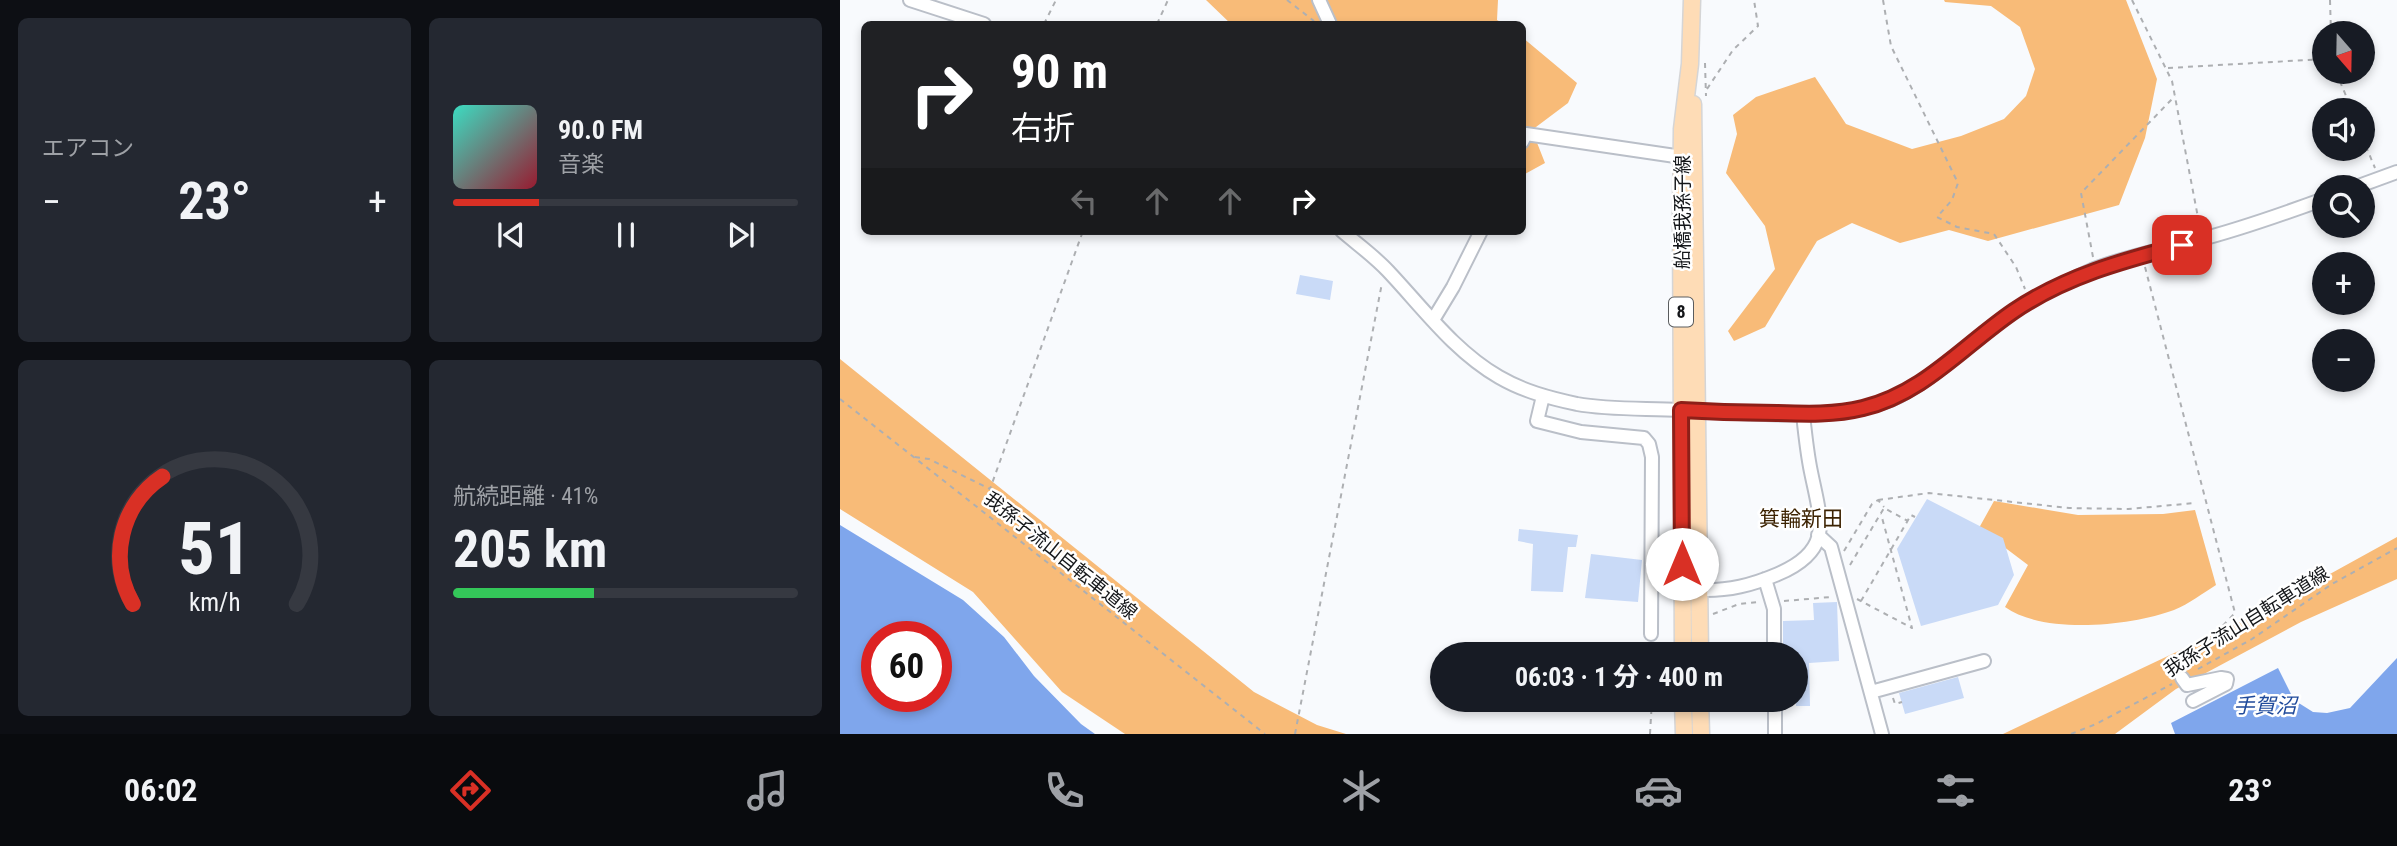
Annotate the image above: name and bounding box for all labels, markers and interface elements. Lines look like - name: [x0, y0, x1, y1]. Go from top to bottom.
- north arrow: [2312, 21, 2375, 84]
- map controls: [2312, 21, 2375, 392]
- text: 90 m: [1011, 43, 1108, 100]
- icon: right: [896, 49, 987, 140]
- button: sound: [2312, 98, 2375, 161]
- text: 右折: [1011, 109, 1075, 147]
- text: 90.0 FM: [558, 115, 643, 145]
- text: エアコン: [42, 135, 134, 162]
- text: 音楽: [558, 151, 604, 178]
- street label: 船橋我孫子線: [1671, 155, 1694, 269]
- text: 23°: [178, 171, 251, 232]
- button: search: [2312, 175, 2375, 238]
- text: −: [42, 180, 61, 224]
- text: +: [368, 180, 387, 224]
- icon: left: [1065, 182, 1103, 220]
- icon: ahead: [1138, 182, 1176, 220]
- icon: ahead: [1211, 182, 1249, 220]
- icon: right: [1284, 182, 1322, 220]
- pin: [2152, 215, 2212, 275]
- icon: previous: [492, 216, 530, 254]
- icon: pause: [607, 216, 645, 254]
- icon: next: [722, 216, 760, 254]
- icon: arrive: [2163, 226, 2201, 264]
- button: +: [2312, 252, 2375, 315]
- road number: 8: [1669, 298, 1693, 326]
- button: −: [2312, 329, 2375, 392]
- text: 航続距離 · 41%: [453, 483, 598, 510]
- street label: 我孫子流山自転車道線: [980, 487, 1142, 624]
- text: 51: [178, 506, 251, 592]
- district label: 箕輪新田: [1759, 507, 1843, 531]
- text: 205 km: [453, 519, 607, 580]
- position arrow: [1645, 527, 1719, 601]
- street label: 我孫子流山自転車道線: [2160, 561, 2333, 682]
- text: km/h: [189, 588, 240, 617]
- speed limit sign: 60: [861, 621, 952, 712]
- text: 06:03 · 1 分 · 400 m: [1515, 662, 1723, 692]
- water label: 手賀沼: [2234, 694, 2299, 718]
- icon: directions: [446, 766, 495, 815]
- icon: music: [743, 766, 792, 815]
- icon: phone: [1040, 766, 1089, 815]
- icon: climate: [1337, 766, 1386, 815]
- icon: car: [1634, 766, 1683, 815]
- icon: filters: [1931, 766, 1980, 815]
- text: 06:02: [124, 771, 197, 809]
- text: 23°: [2228, 771, 2273, 809]

